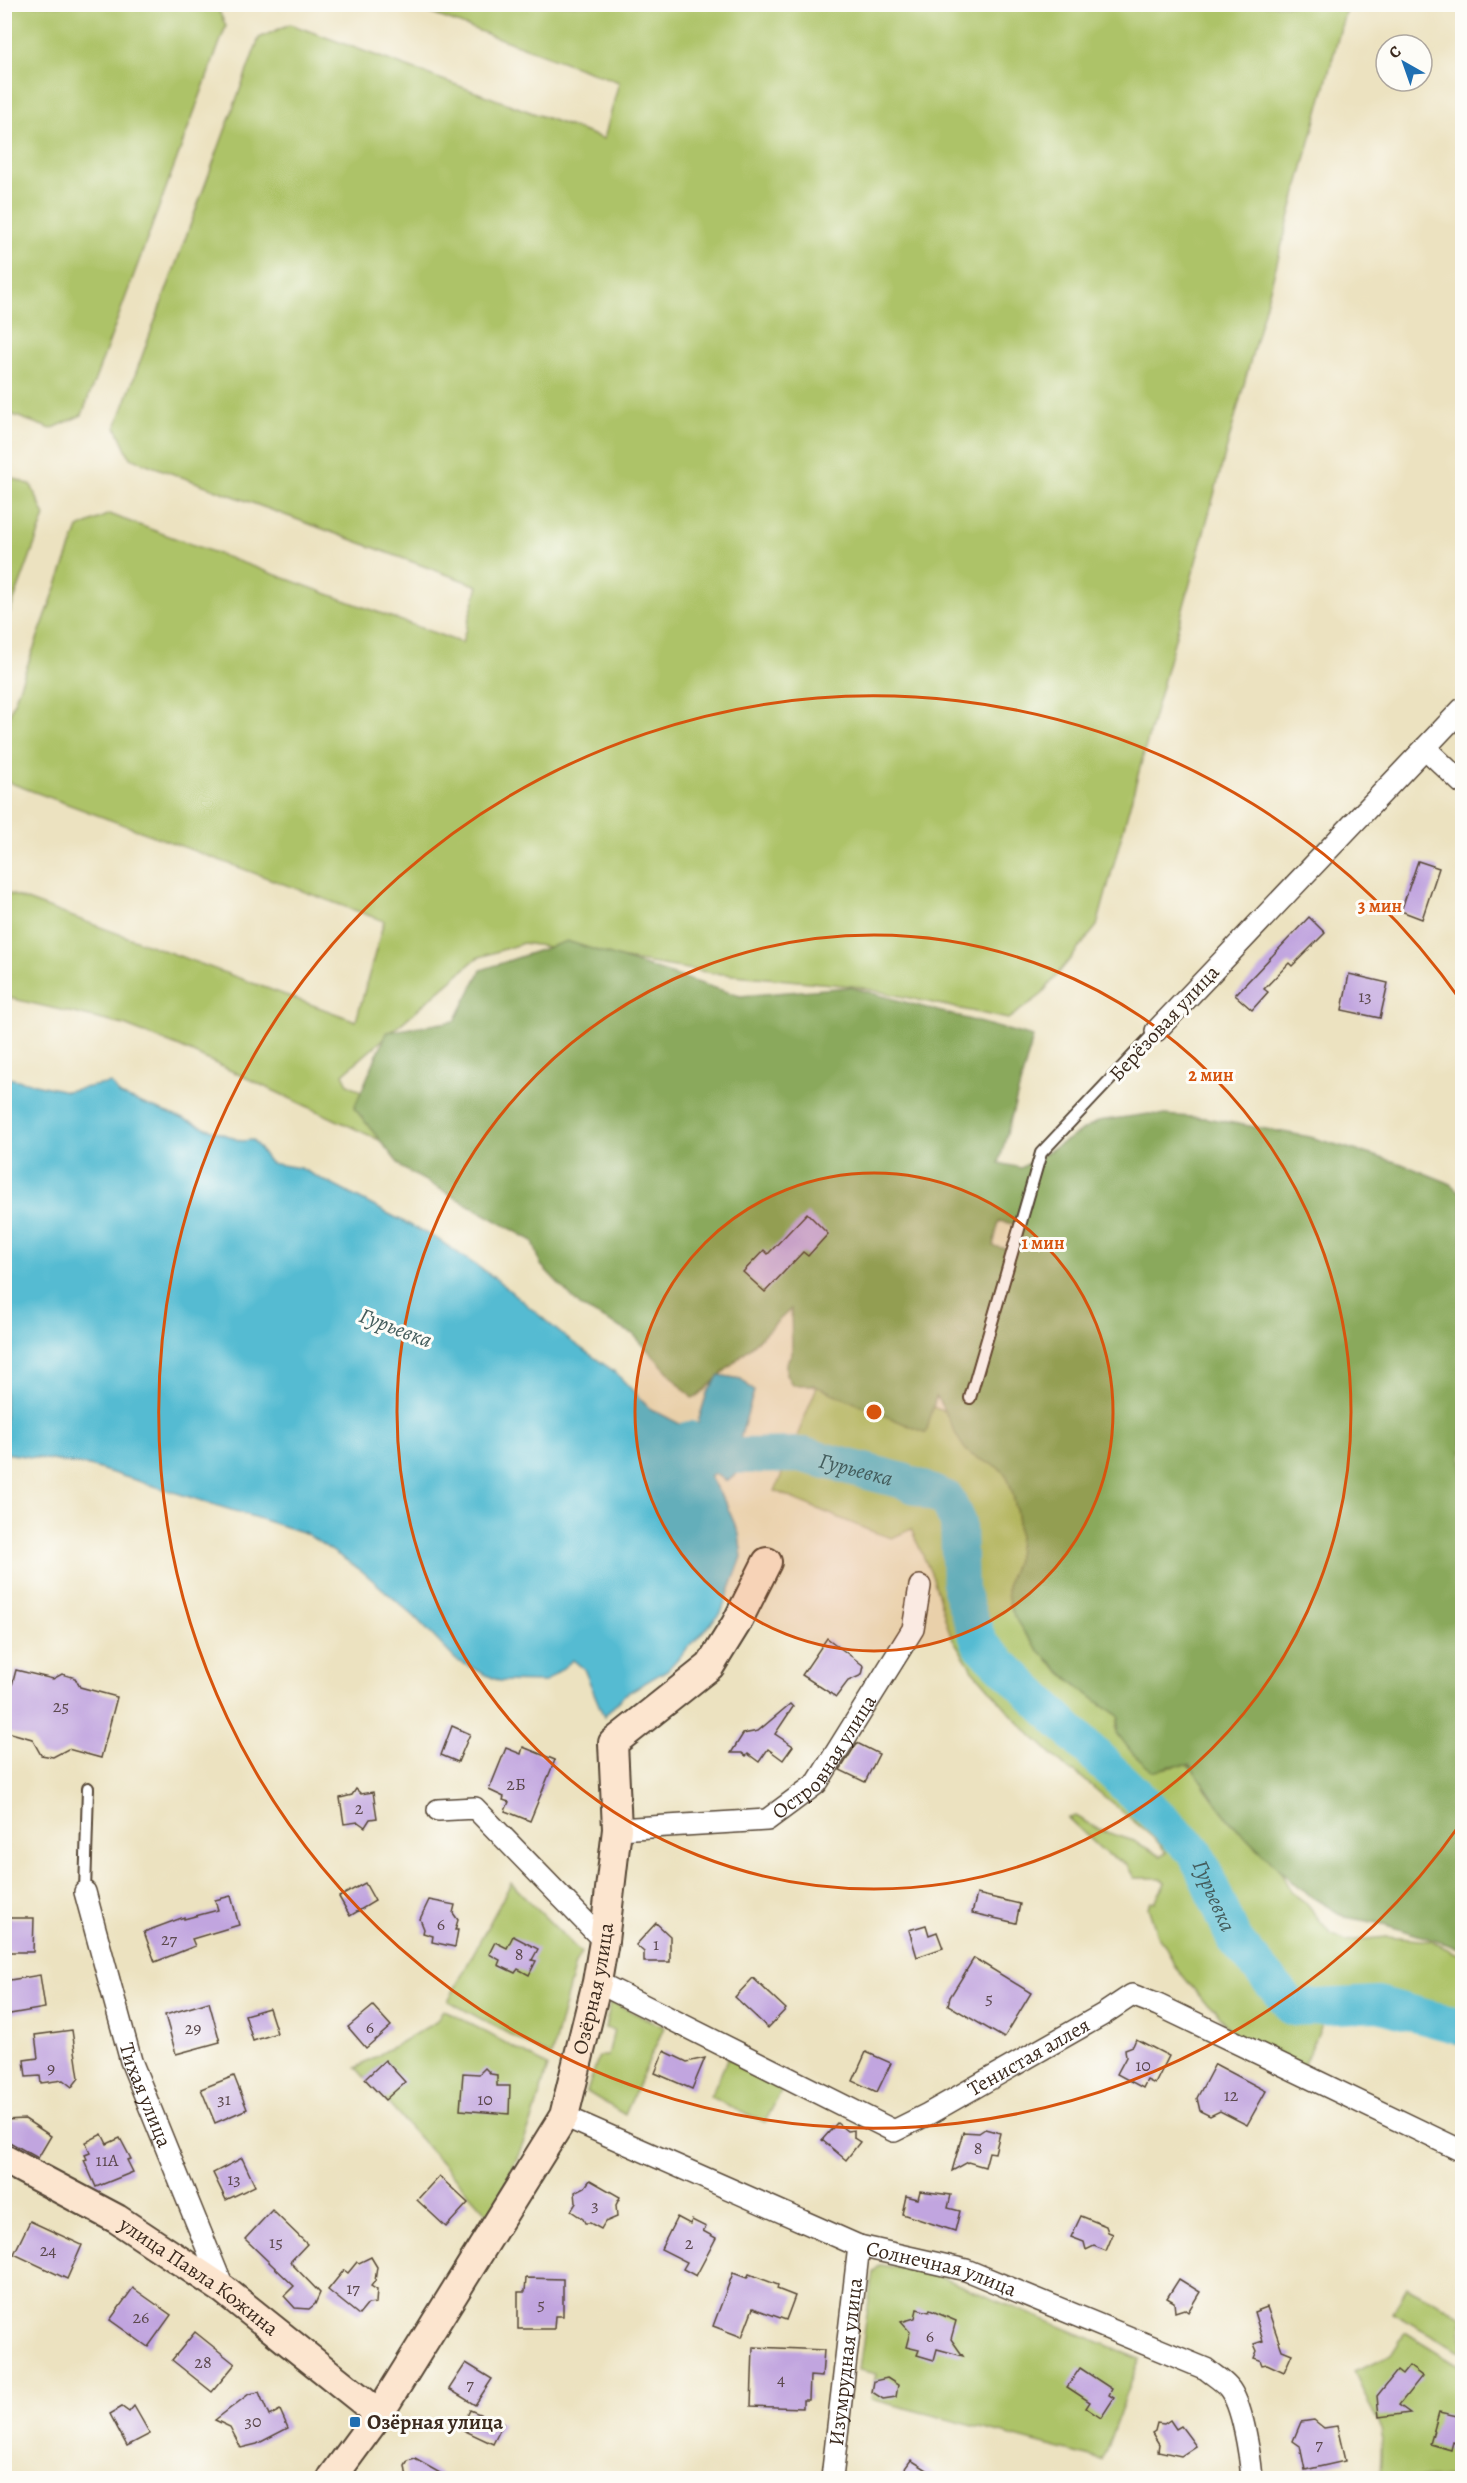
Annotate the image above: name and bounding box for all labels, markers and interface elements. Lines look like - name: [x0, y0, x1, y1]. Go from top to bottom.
- north arrow: [1374, 33, 1434, 93]
- text: С: [1384, 41, 1406, 64]
- text: 3 мин: [1358, 894, 1402, 918]
- street label: Берёзовая улица: [1103, 958, 1226, 1087]
- house number: 13: [1358, 984, 1372, 1008]
- text: 2 мин: [1188, 1063, 1234, 1087]
- text: 1 мин: [1021, 1231, 1065, 1255]
- water label: Гурьевка: [355, 1300, 436, 1355]
- centre of rings: [864, 1402, 884, 1422]
- water label: Гурьевка: [815, 1446, 896, 1494]
- street label: Островная улица: [766, 1689, 883, 1826]
- house number: 25: [53, 1694, 69, 1718]
- house number: 2Б: [506, 1772, 526, 1796]
- house number: 2: [355, 1796, 364, 1820]
- water label: Гурьевка: [1185, 1855, 1243, 1937]
- house number: 6: [437, 1912, 445, 1936]
- street label: Озёрная улица: [566, 1921, 620, 2057]
- house number: 27: [161, 1927, 177, 1951]
- house number: 1: [653, 1932, 659, 1956]
- house number: 8: [515, 1942, 523, 1966]
- house number: 5: [985, 1986, 993, 2010]
- street label: Тенистая аллея: [962, 2011, 1095, 2103]
- house number: 6: [366, 2015, 374, 2039]
- house number: 29: [185, 2016, 201, 2040]
- street label: Тихая улица: [113, 2039, 179, 2152]
- house number: 10: [1135, 2053, 1151, 2077]
- house number: 9: [47, 2056, 55, 2080]
- house number: 12: [1224, 2083, 1239, 2107]
- house number: 31: [217, 2087, 231, 2111]
- house number: 10: [477, 2087, 493, 2111]
- house number: 8: [974, 2136, 982, 2160]
- house number: 11А: [96, 2148, 119, 2172]
- house number: 13: [227, 2167, 241, 2191]
- house number: 3: [591, 2193, 599, 2217]
- street label: улица Павла Кожина: [113, 2210, 285, 2343]
- house number: 15: [269, 2230, 283, 2254]
- house number: 2: [685, 2231, 694, 2255]
- street label: Солнечная улица: [864, 2234, 1021, 2304]
- house number: 24: [40, 2238, 56, 2262]
- house number: 17: [346, 2276, 360, 2300]
- street label: Изумрудная улица: [822, 2276, 869, 2447]
- house number: 5: [537, 2292, 545, 2316]
- house number: 26: [133, 2305, 149, 2329]
- house number: 6: [926, 2324, 934, 2348]
- house number: 28: [194, 2350, 212, 2374]
- house number: 4: [777, 2367, 785, 2391]
- house number: 7: [466, 2372, 474, 2396]
- place label: Озёрная улица: [367, 2408, 503, 2436]
- house number: 30: [244, 2409, 262, 2433]
- marker: Озёрная улица: [348, 2415, 362, 2429]
- house number: 7: [1315, 2432, 1323, 2456]

